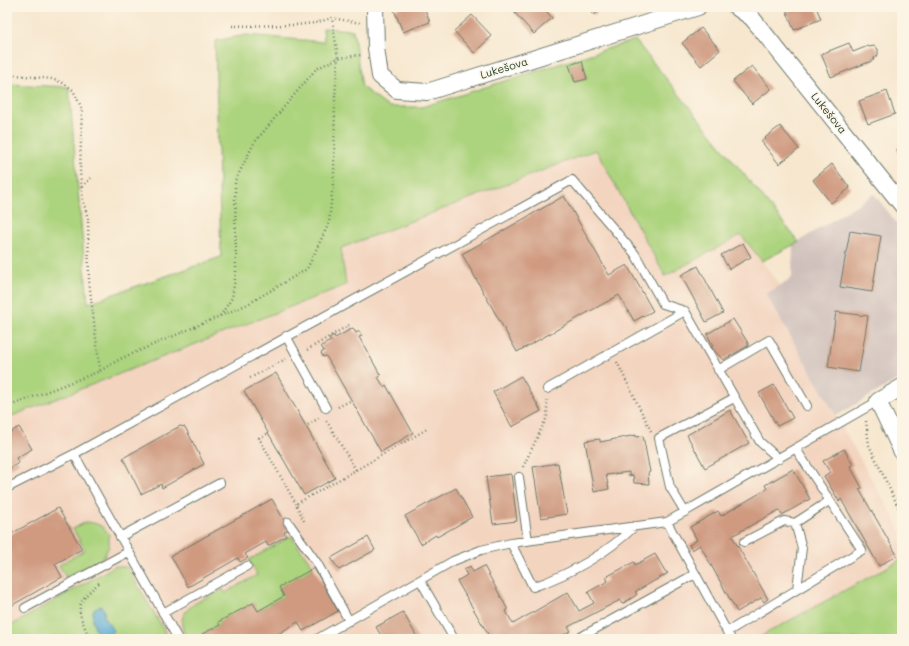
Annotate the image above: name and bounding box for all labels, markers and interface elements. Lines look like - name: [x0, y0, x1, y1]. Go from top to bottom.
- street label: Lukešova: [478, 53, 530, 82]
- street label: Lukešova: [808, 89, 851, 137]

